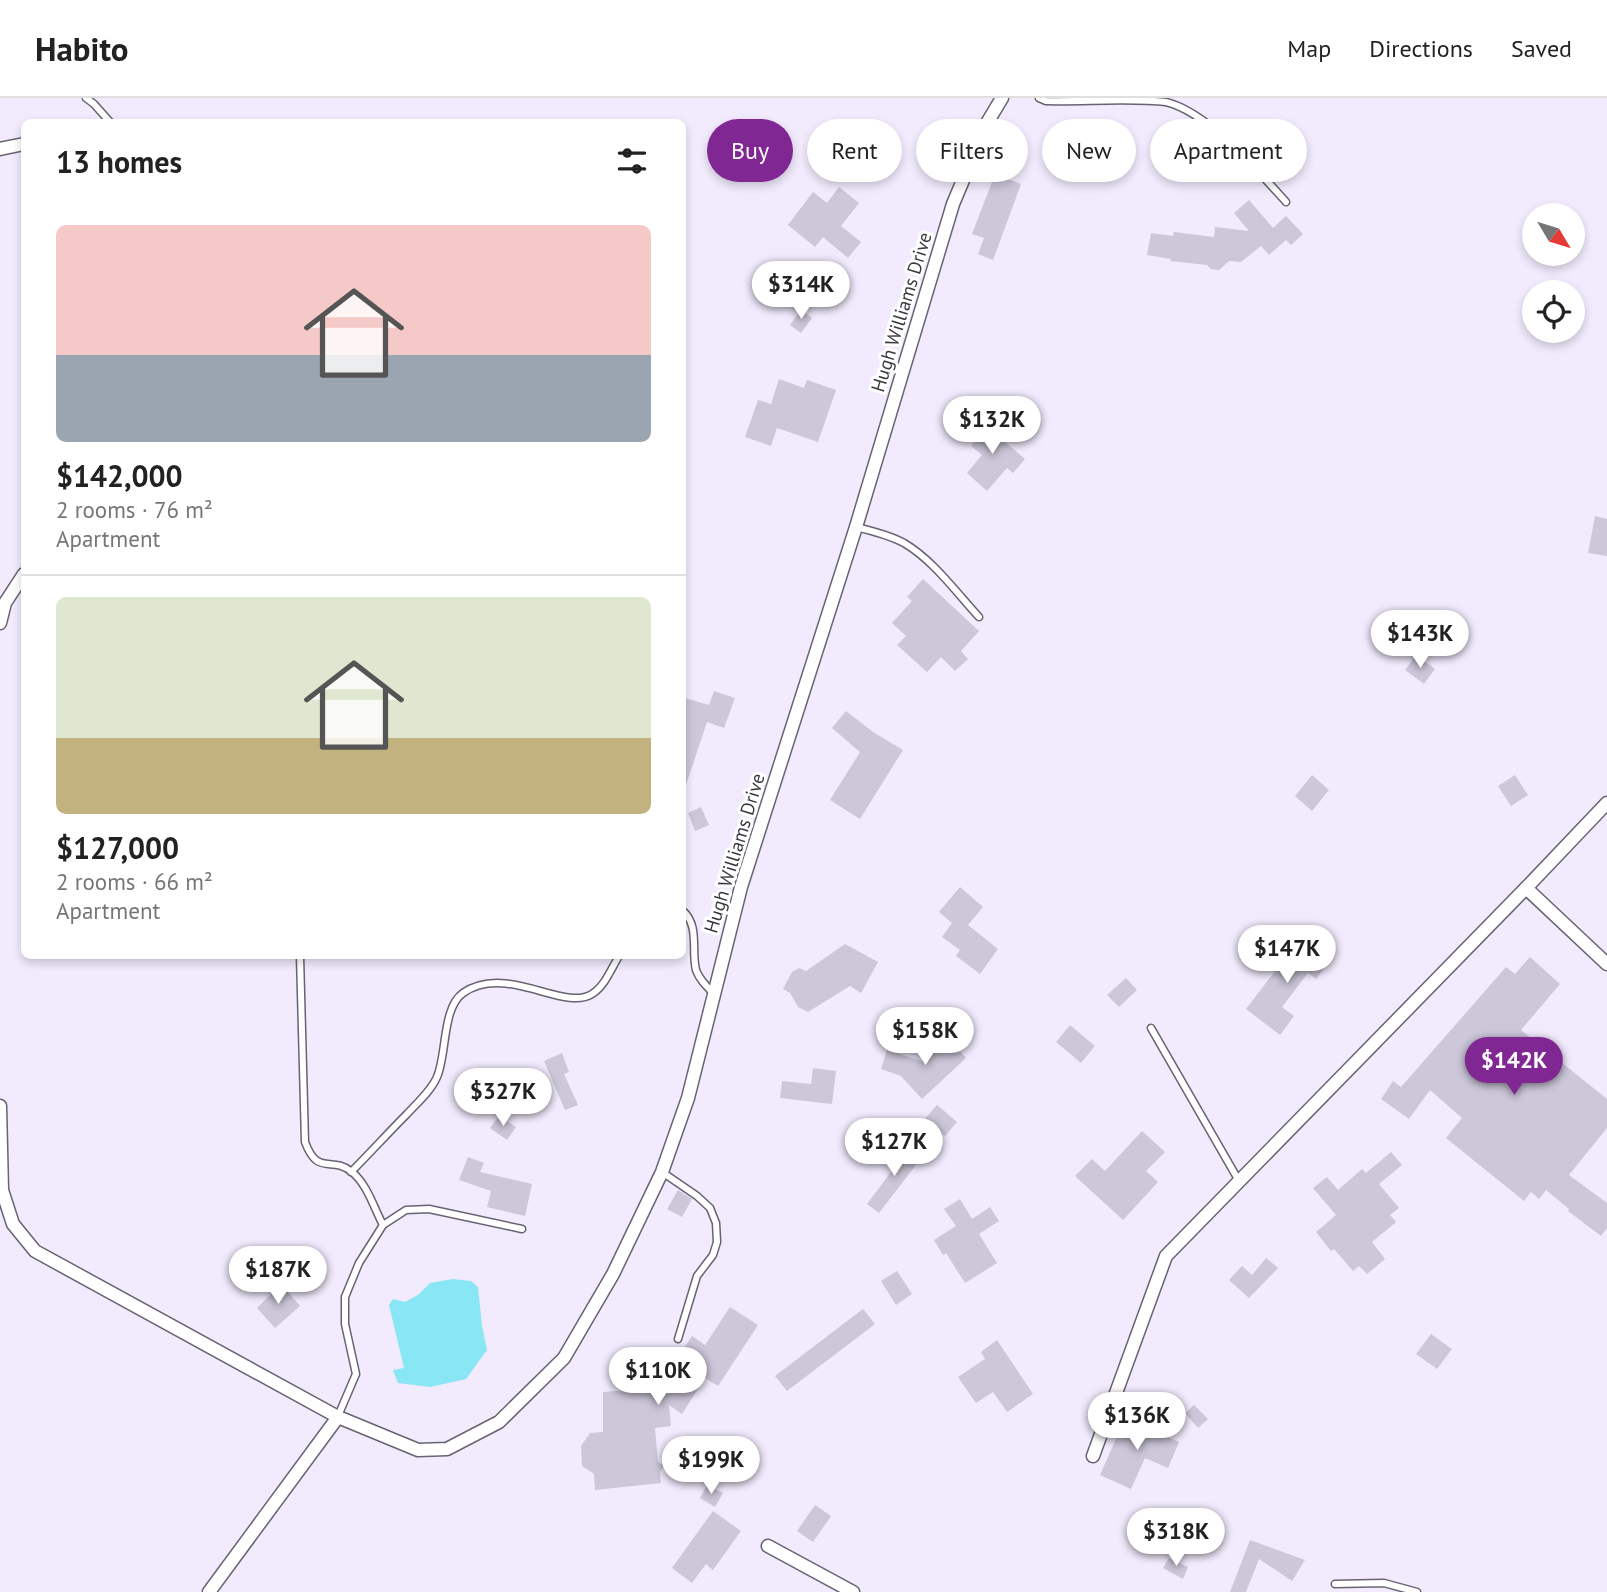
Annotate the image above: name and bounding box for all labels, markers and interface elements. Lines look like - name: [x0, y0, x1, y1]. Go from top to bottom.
- text: Habito: [35, 27, 129, 70]
- text: Map: [1287, 33, 1331, 64]
- text: Directions: [1369, 33, 1473, 64]
- text: Saved: [1511, 33, 1572, 64]
- chip: Buy: [707, 119, 793, 182]
- chip: Rent: [807, 119, 902, 182]
- chip: Filters: [916, 119, 1028, 182]
- chip: New: [1042, 119, 1136, 182]
- chip: Apartment: [1150, 119, 1307, 182]
- text: 13 homes: [56, 142, 182, 181]
- icon: filters: [613, 142, 651, 180]
- north arrow: [1522, 203, 1586, 266]
- map controls: [1522, 203, 1585, 343]
- street label: Hugh Williams Drive: [865, 229, 937, 395]
- pin: $314K: [752, 262, 850, 321]
- text: $314K: [768, 269, 834, 298]
- icon: home: [291, 270, 417, 396]
- button: locate: [1522, 280, 1585, 343]
- pin: $132K: [943, 396, 1041, 456]
- text: $132K: [959, 404, 1025, 433]
- text: $142,000: [56, 456, 183, 495]
- text: 2 rooms · 76 m²: [56, 495, 213, 524]
- text: Apartment: [56, 524, 160, 553]
- pin: $143K: [1371, 610, 1469, 670]
- text: $143K: [1387, 618, 1453, 647]
- icon: home: [291, 642, 417, 768]
- street label: Hugh Williams Drive: [698, 770, 770, 936]
- text: $127,000: [56, 828, 179, 867]
- text: 2 rooms · 66 m²: [56, 867, 213, 896]
- text: Apartment: [56, 896, 160, 925]
- pin: $147K: [1238, 926, 1336, 985]
- text: $147K: [1254, 933, 1320, 962]
- pin: $158K: [876, 1007, 974, 1067]
- text: $158K: [892, 1015, 958, 1044]
- pin: $142K: [1465, 1038, 1563, 1097]
- text: $142K: [1481, 1045, 1547, 1074]
- pin: $327K: [454, 1068, 552, 1128]
- text: $327K: [470, 1076, 536, 1105]
- pin: $127K: [845, 1118, 943, 1178]
- text: $127K: [861, 1126, 927, 1155]
- pin: $187K: [229, 1246, 327, 1306]
- text: $187K: [245, 1254, 311, 1283]
- pin: $110K: [609, 1348, 707, 1407]
- text: $110K: [625, 1355, 691, 1384]
- pin: $136K: [1088, 1392, 1186, 1452]
- text: $136K: [1104, 1400, 1170, 1429]
- pin: $199K: [662, 1436, 760, 1496]
- text: $199K: [678, 1444, 744, 1473]
- pin: $318K: [1127, 1508, 1225, 1568]
- text: $318K: [1143, 1516, 1209, 1545]

